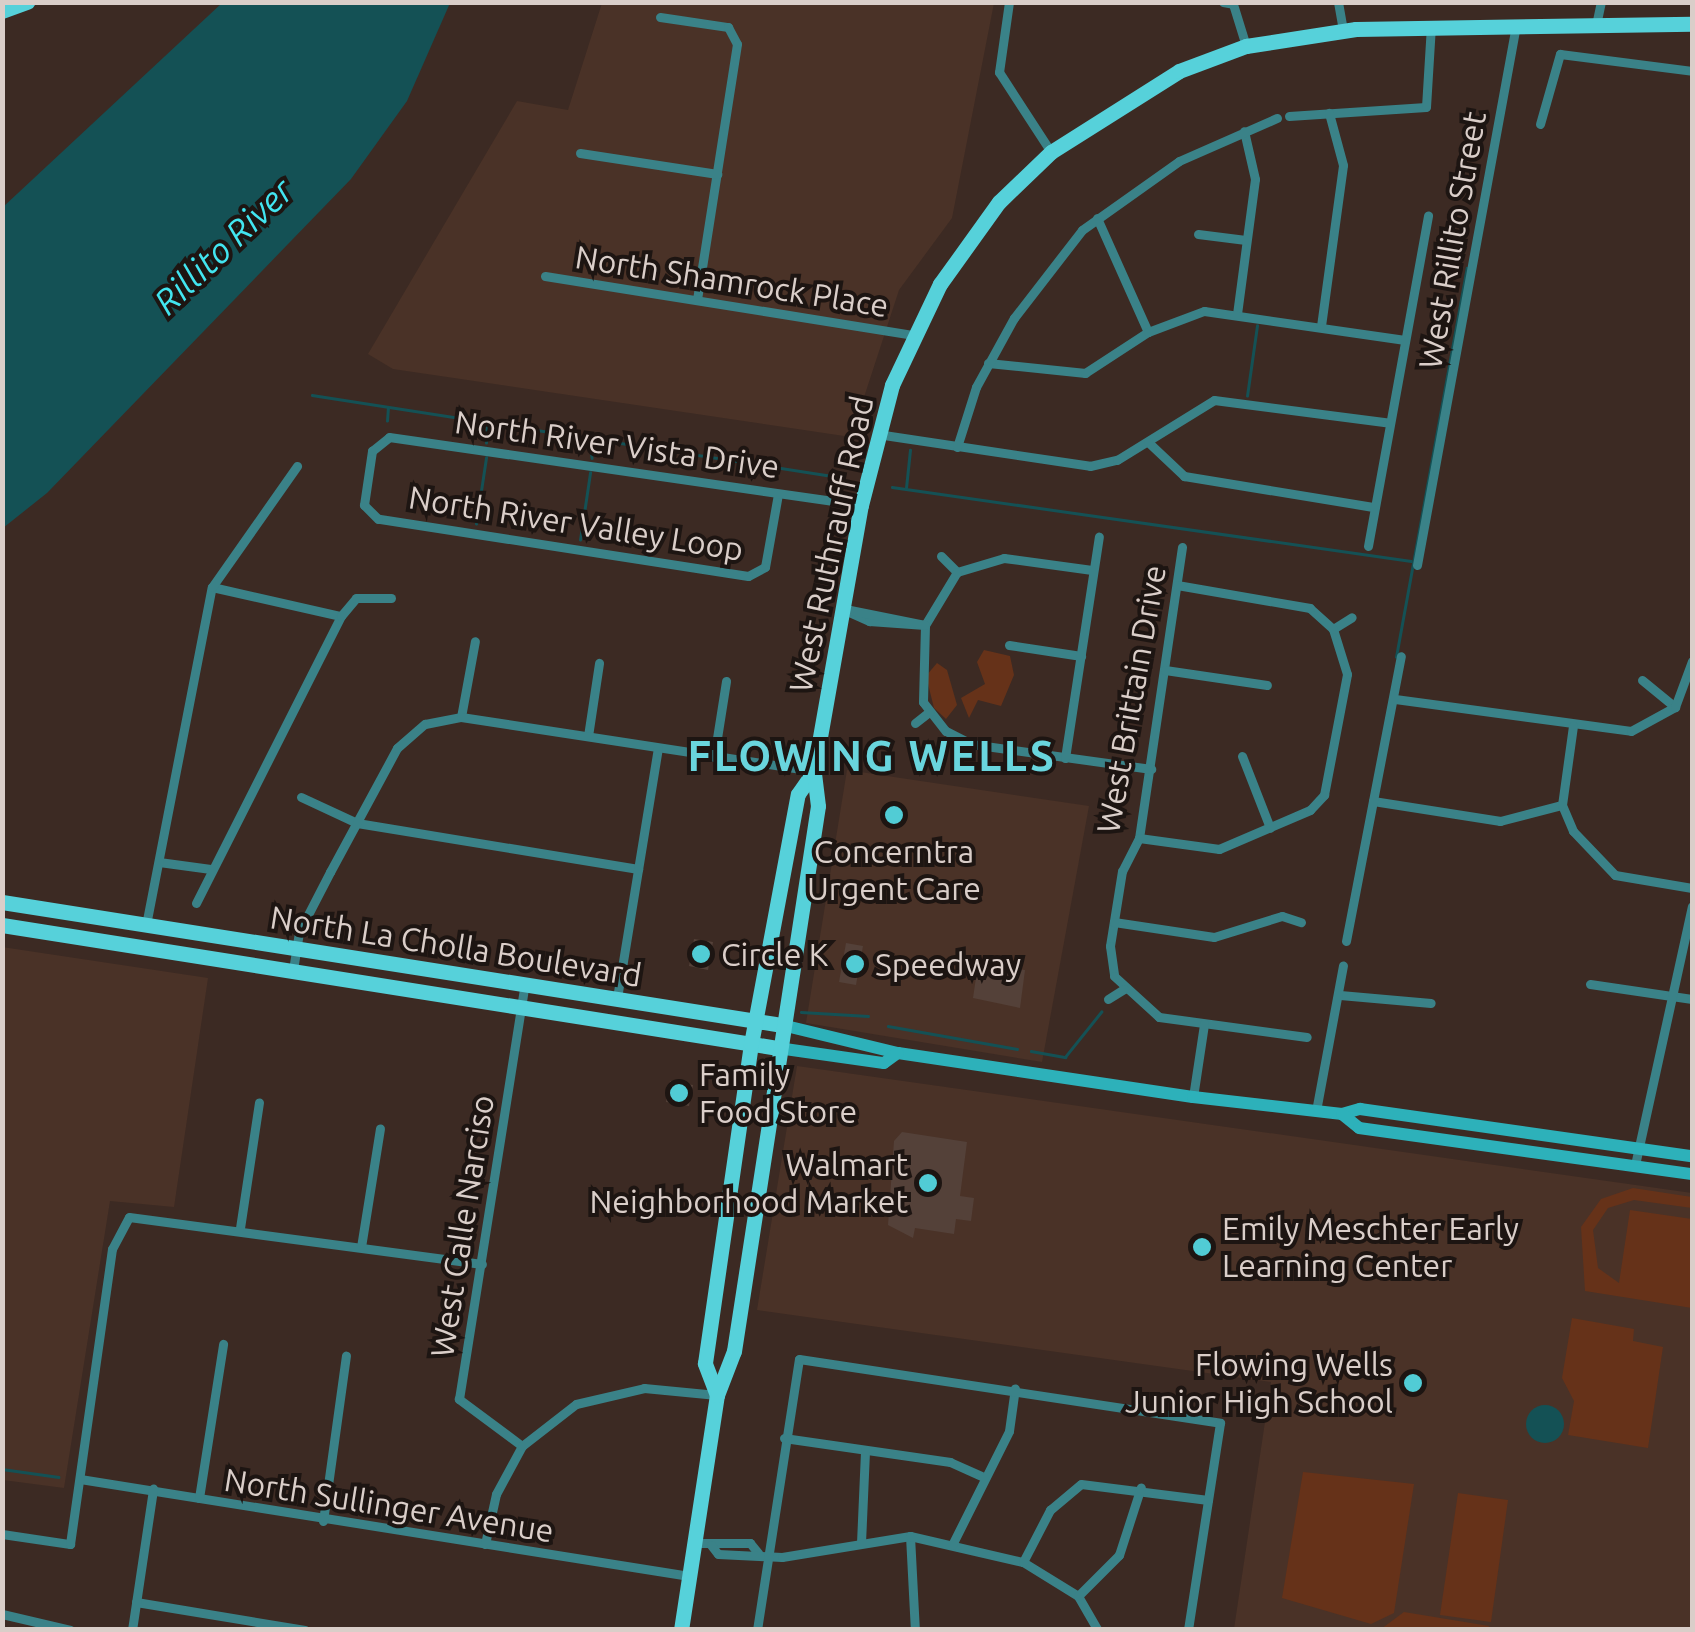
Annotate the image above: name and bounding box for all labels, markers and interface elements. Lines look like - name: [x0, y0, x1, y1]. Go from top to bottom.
- street label: West Rillito Street: [1410, 108, 1494, 372]
- water label: Rillito River: [145, 169, 301, 323]
- street label: North Shamrock Place: [573, 237, 891, 325]
- street label: West Ruthrauff Road: [781, 392, 881, 696]
- street label: North River Vista Drive: [452, 402, 782, 486]
- street label: North River Valley Loop: [406, 478, 746, 568]
- street label: West Brittain Drive: [1089, 562, 1173, 836]
- district label: FLOWING WELLS: [688, 731, 1056, 781]
- marker: Concerntra Urgent Care: [881, 802, 907, 828]
- place label: Concerntra Urgent Care: [807, 833, 981, 908]
- street label: North La Cholla Boulevard: [268, 898, 644, 994]
- place label: Circle K: [721, 935, 828, 973]
- marker: Circle K: [690, 943, 712, 965]
- place label: Speedway: [875, 945, 1021, 983]
- marker: Speedway: [844, 953, 866, 975]
- place label: Family Food Store: [699, 1056, 857, 1131]
- marker: Family Food Store: [668, 1082, 690, 1104]
- street label: West Calle Narciso: [422, 1092, 502, 1360]
- place label: Walmart Neighborhood Market: [589, 1146, 908, 1221]
- marker: Walmart Neighborhood Market: [917, 1172, 939, 1194]
- place label: Emily Meschter Early Learning Center: [1222, 1210, 1519, 1285]
- marker: Emily Meschter Early Learning Center: [1191, 1236, 1213, 1258]
- place label: Flowing Wells Junior High School: [1125, 1346, 1393, 1421]
- marker: Flowing Wells Junior High School: [1402, 1372, 1424, 1394]
- street label: North Sullinger Avenue: [222, 1460, 556, 1550]

